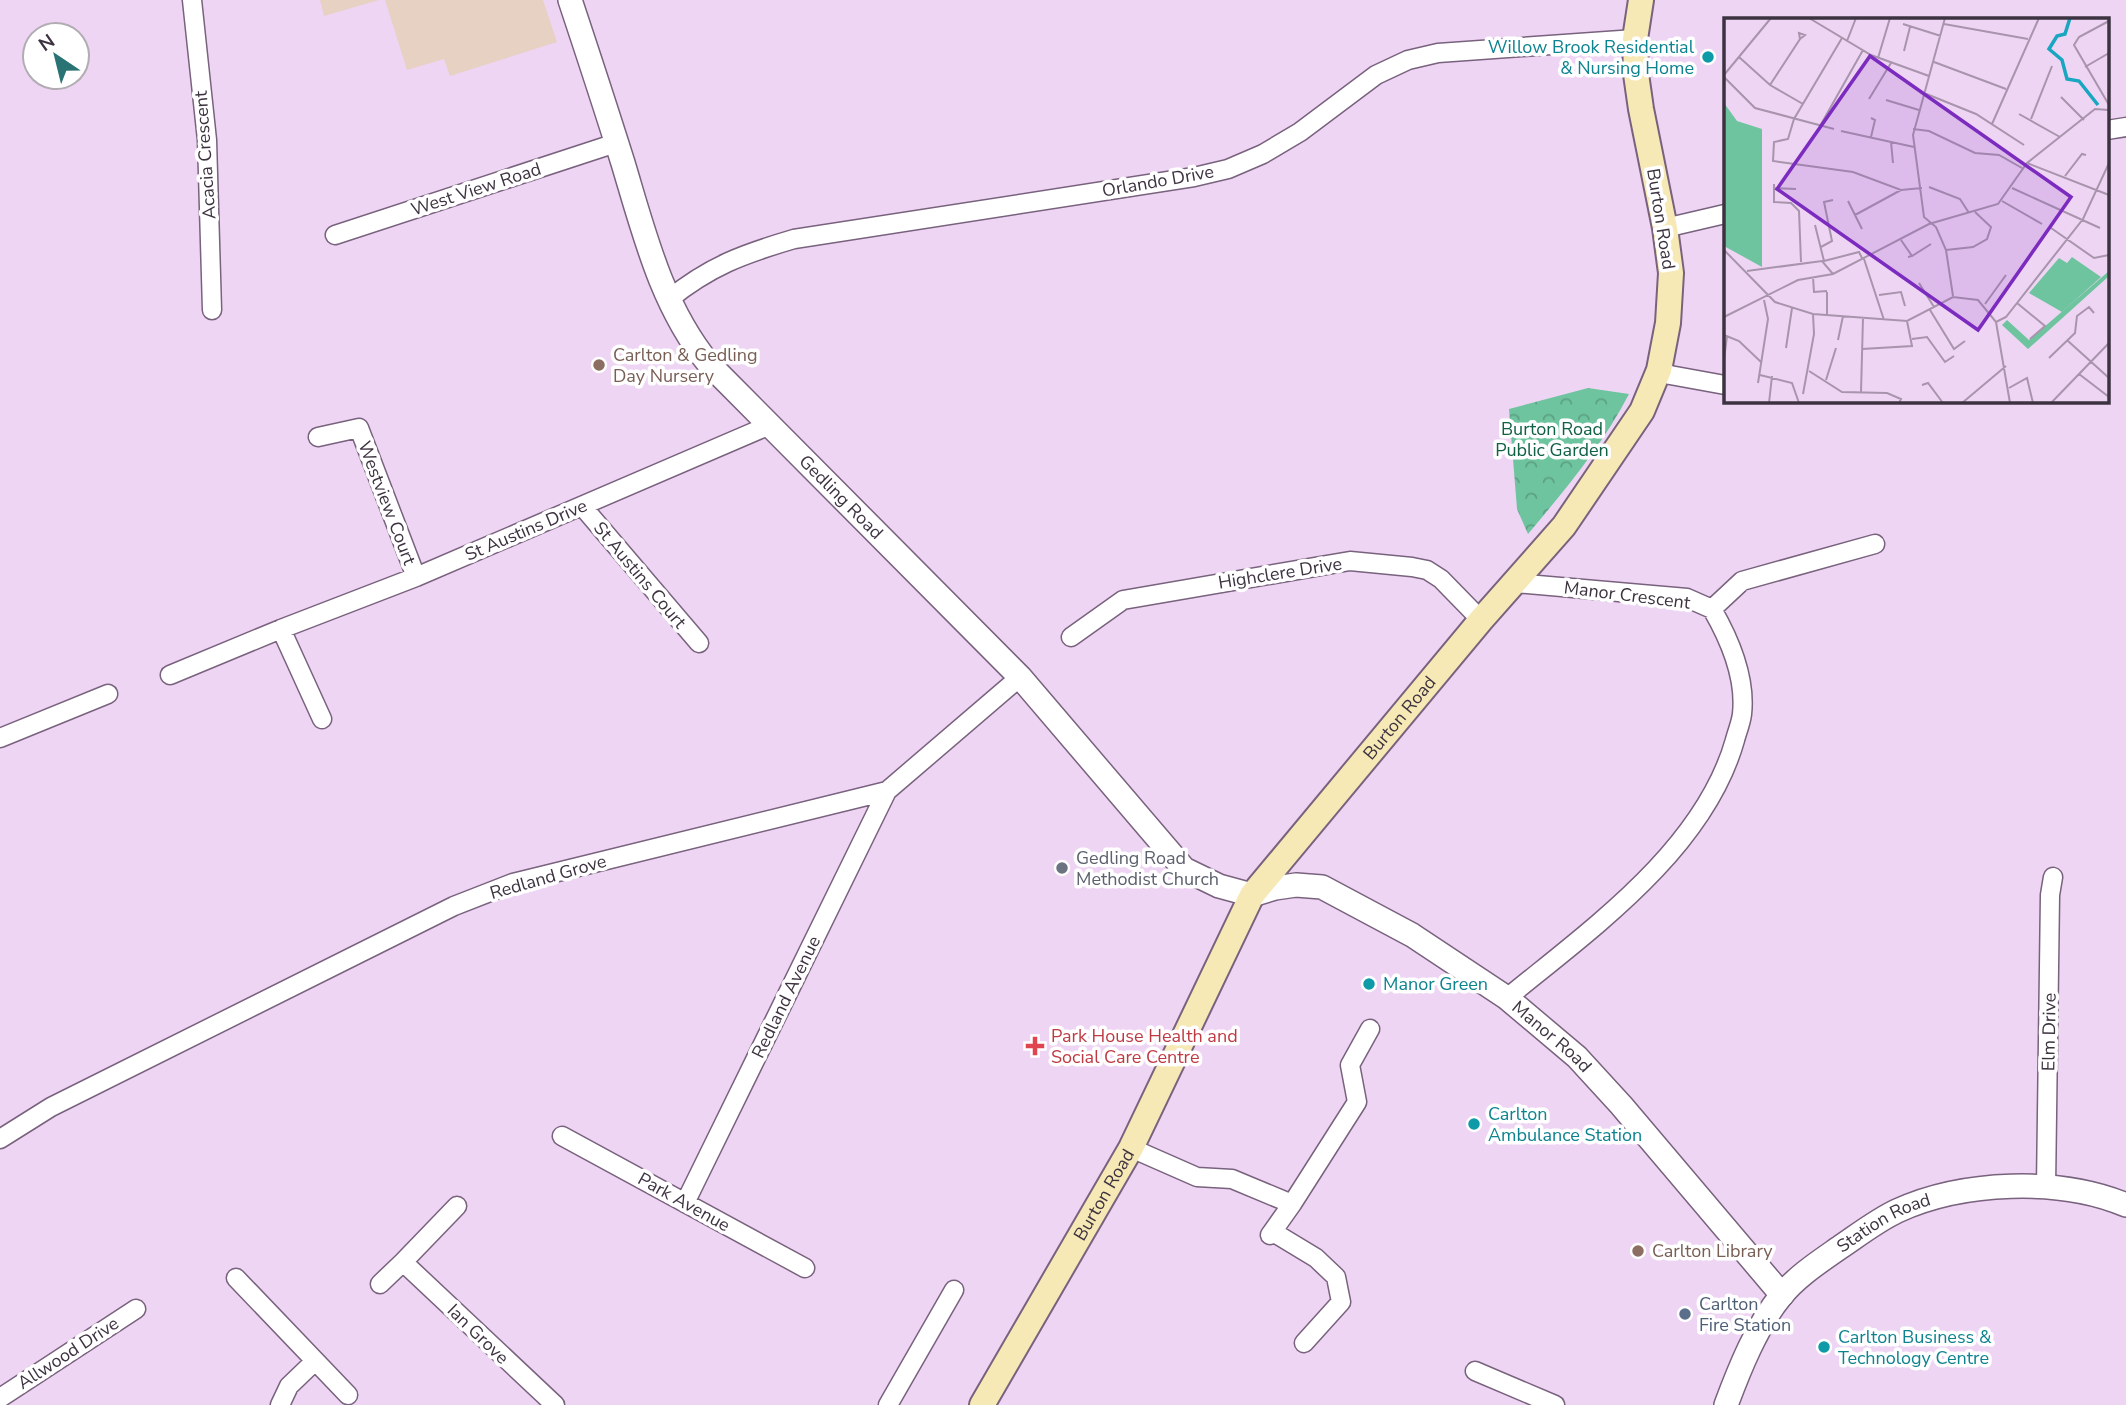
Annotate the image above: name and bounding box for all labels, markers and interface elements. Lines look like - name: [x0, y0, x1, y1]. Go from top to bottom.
- inset map: [1724, 18, 2108, 402]
- north arrow: [21, 21, 91, 91]
- text: N: [34, 28, 60, 58]
- place label: Willow Brook Residential & Nursing Home: [1488, 35, 1695, 80]
- marker: Willow Brook Residential & Nursing Home: [1700, 49, 1716, 65]
- street label: Acacia Crescent: [189, 89, 221, 220]
- street label: West View Road: [408, 157, 544, 221]
- street label: Orlando Drive: [1100, 159, 1216, 203]
- street label: Burton Road: [1641, 167, 1681, 271]
- place label: Carlton & Gedling Day Nursery: [613, 343, 758, 388]
- marker: Carlton & Gedling Day Nursery: [591, 357, 607, 373]
- park label: Burton Road Public Garden: [1495, 417, 1609, 462]
- street label: Westview Court: [352, 438, 422, 569]
- street label: Gedling Road: [794, 449, 888, 544]
- street label: St Austins Drive: [461, 493, 591, 567]
- street label: St Austins Court: [588, 517, 692, 634]
- street label: Highclere Drive: [1216, 551, 1344, 595]
- street label: Manor Crescent: [1562, 575, 1692, 615]
- street label: Burton Road: [1358, 671, 1441, 765]
- place label: Gedling Road Methodist Church: [1076, 846, 1219, 891]
- street label: Redland Grove: [487, 849, 609, 905]
- marker: Gedling Road Methodist Church: [1054, 860, 1070, 876]
- street label: Redland Avenue: [746, 932, 826, 1062]
- place label: Manor Green: [1383, 972, 1488, 996]
- marker: Manor Green: [1361, 976, 1377, 992]
- street label: Elm Drive: [2036, 993, 2062, 1071]
- street label: Manor Road: [1507, 995, 1597, 1077]
- place label: Park House Health and Social Care Centre: [1051, 1024, 1238, 1069]
- marker: Park House Health and Social Care Centre: [1025, 1036, 1045, 1056]
- place label: Carlton Ambulance Station: [1488, 1102, 1642, 1147]
- marker: Carlton Ambulance Station: [1466, 1116, 1482, 1132]
- street label: Burton Road: [1068, 1145, 1140, 1245]
- street label: Park Avenue: [634, 1167, 734, 1237]
- street label: Station Road: [1832, 1187, 1933, 1258]
- place label: Carlton Library: [1652, 1239, 1773, 1263]
- marker: Carlton Library: [1630, 1243, 1646, 1259]
- place label: Carlton Fire Station: [1699, 1292, 1791, 1337]
- street label: Ian Grove: [442, 1299, 514, 1369]
- marker: Carlton Fire Station: [1677, 1306, 1693, 1322]
- street label: Allwood Drive: [13, 1311, 123, 1395]
- place label: Carlton Business & Technology Centre: [1838, 1325, 1992, 1370]
- marker: Carlton Business & Technology Centre: [1816, 1339, 1832, 1355]

